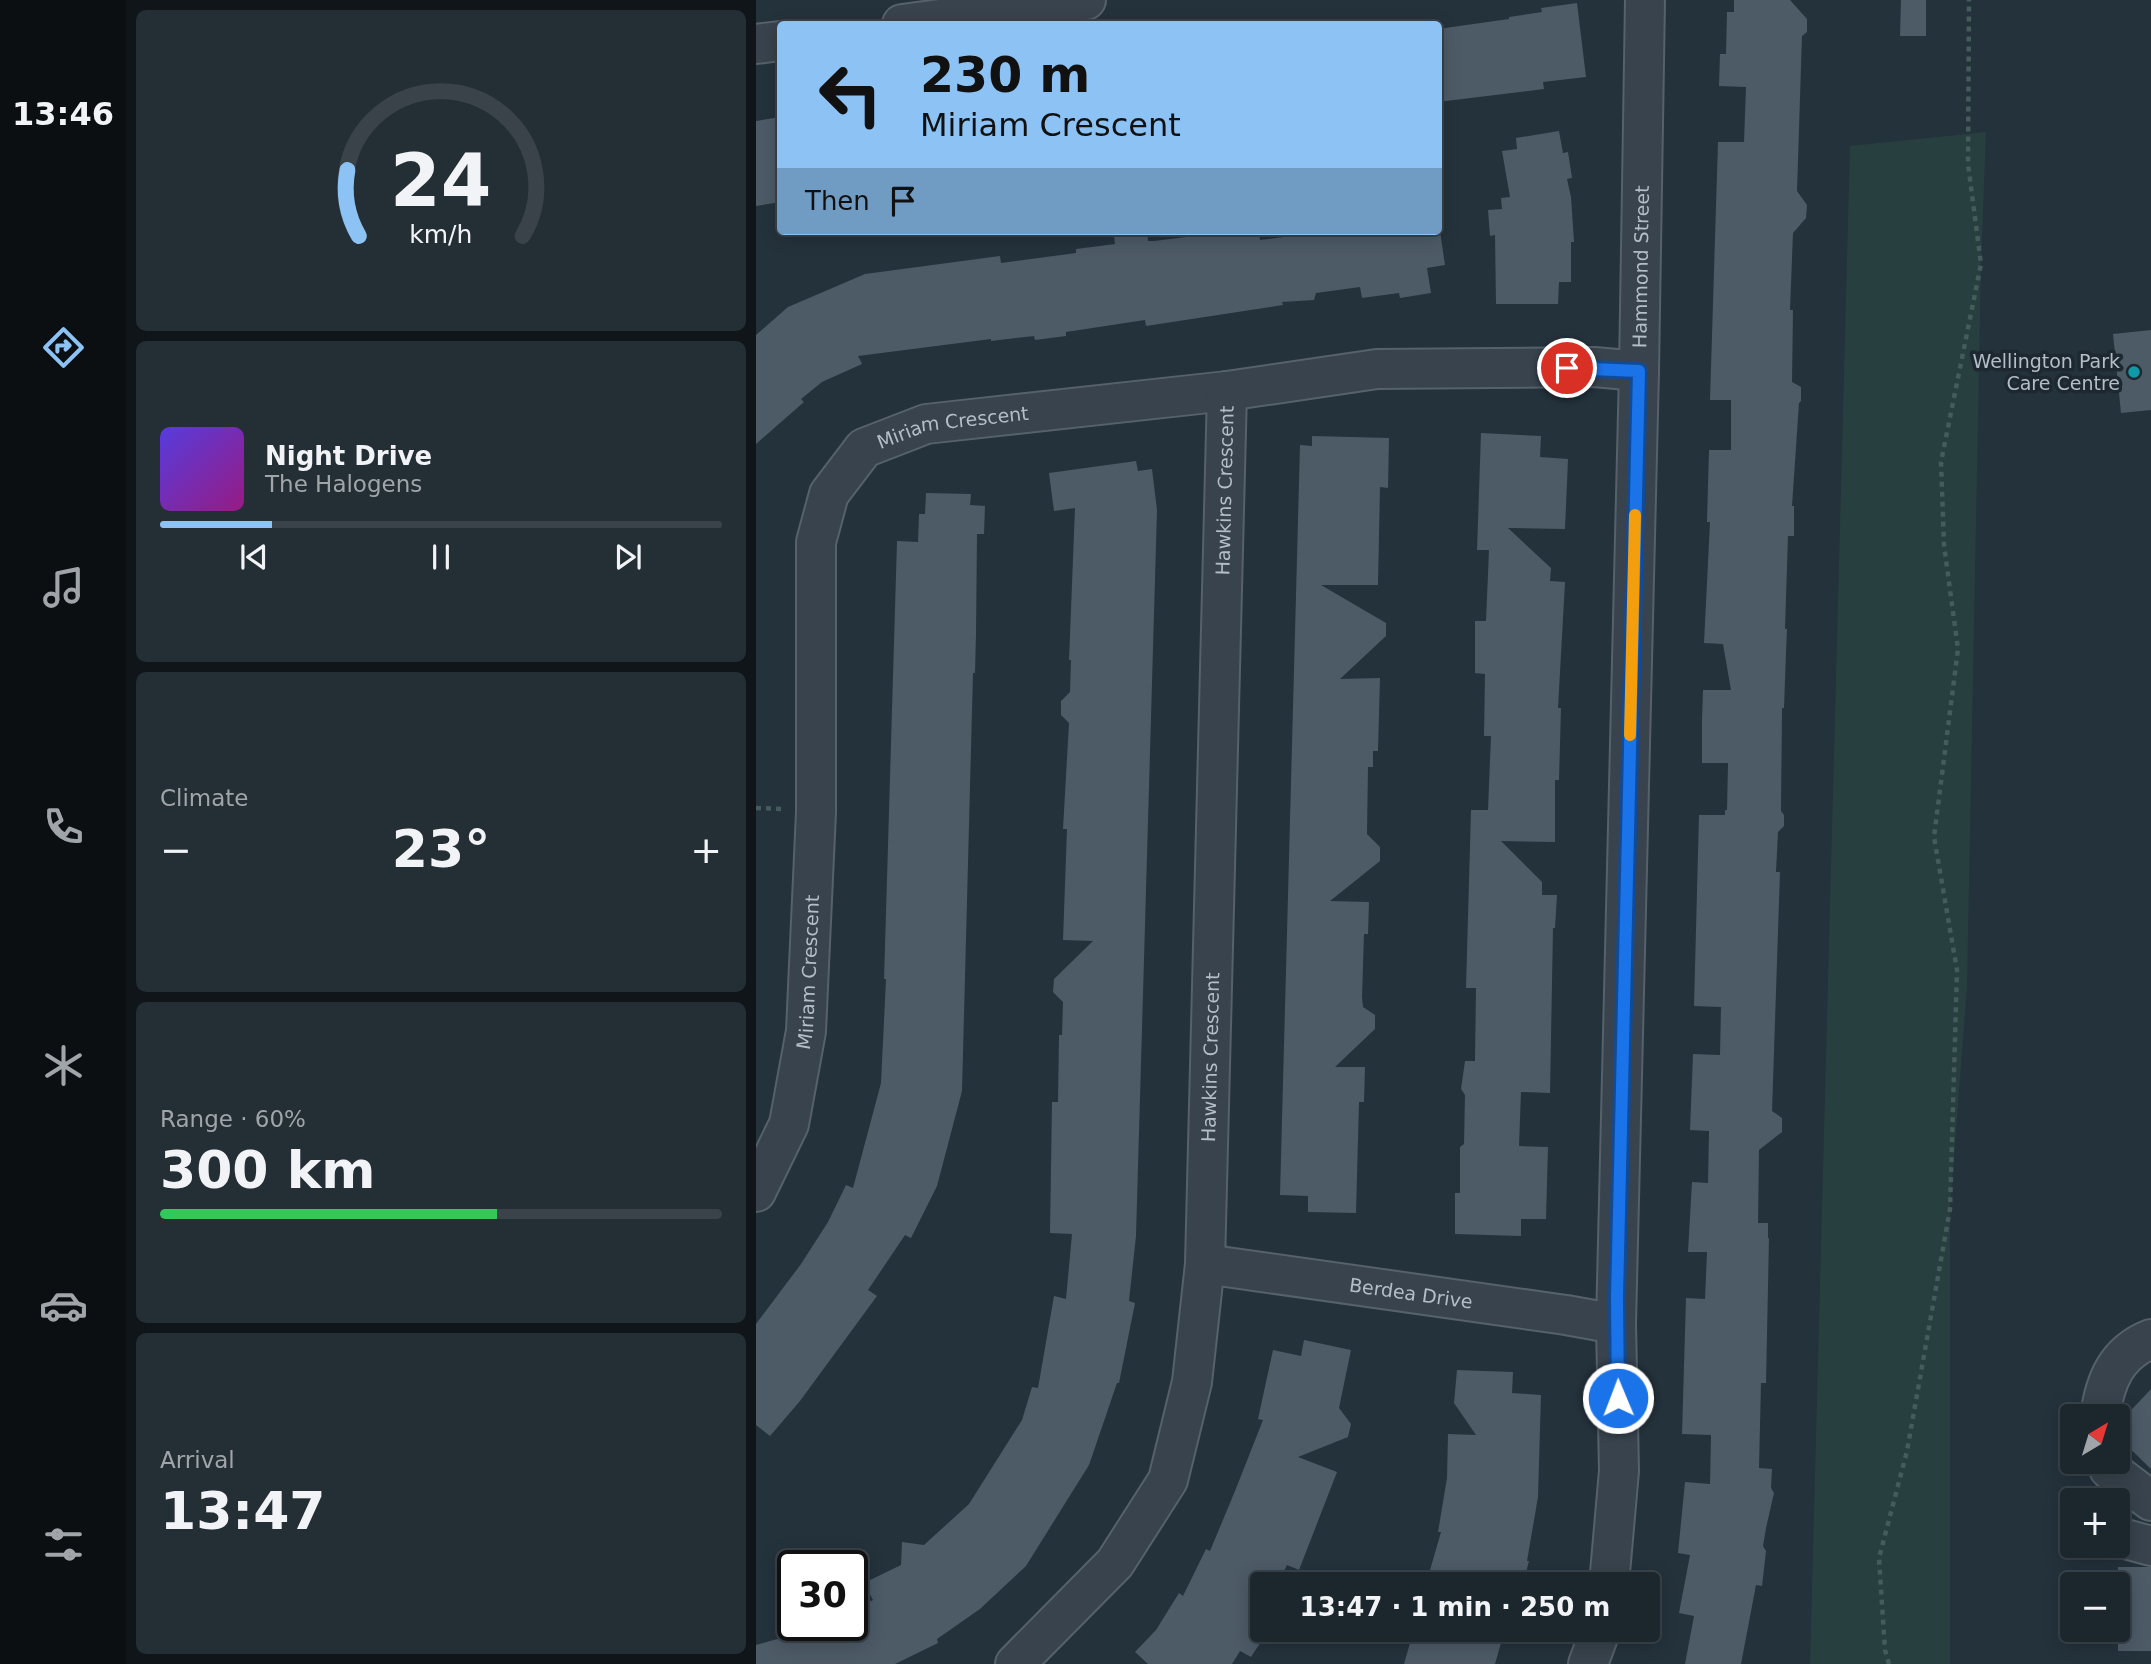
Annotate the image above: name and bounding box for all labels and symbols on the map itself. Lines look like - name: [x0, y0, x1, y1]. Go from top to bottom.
- street label: Hammond Street: [1628, 185, 1653, 348]
- pin: [1537, 338, 1597, 398]
- place label: Wellington Park Care Centre: [1972, 350, 2120, 394]
- marker: Wellington Park Care Centre: [2126, 364, 2142, 380]
- street label: Miriam Crescent: [874, 402, 1030, 453]
- street label: Hawkins Crescent: [1211, 405, 1238, 576]
- street label: Miriam Crescent: [792, 894, 823, 1051]
- street label: Hawkins Crescent: [1197, 972, 1223, 1142]
- street label: Berdea Drive: [1348, 1274, 1474, 1313]
- position arrow: [1581, 1361, 1655, 1435]
- north arrow: [2060, 1404, 2130, 1474]
- speed limit sign: 30: [777, 1550, 868, 1641]

